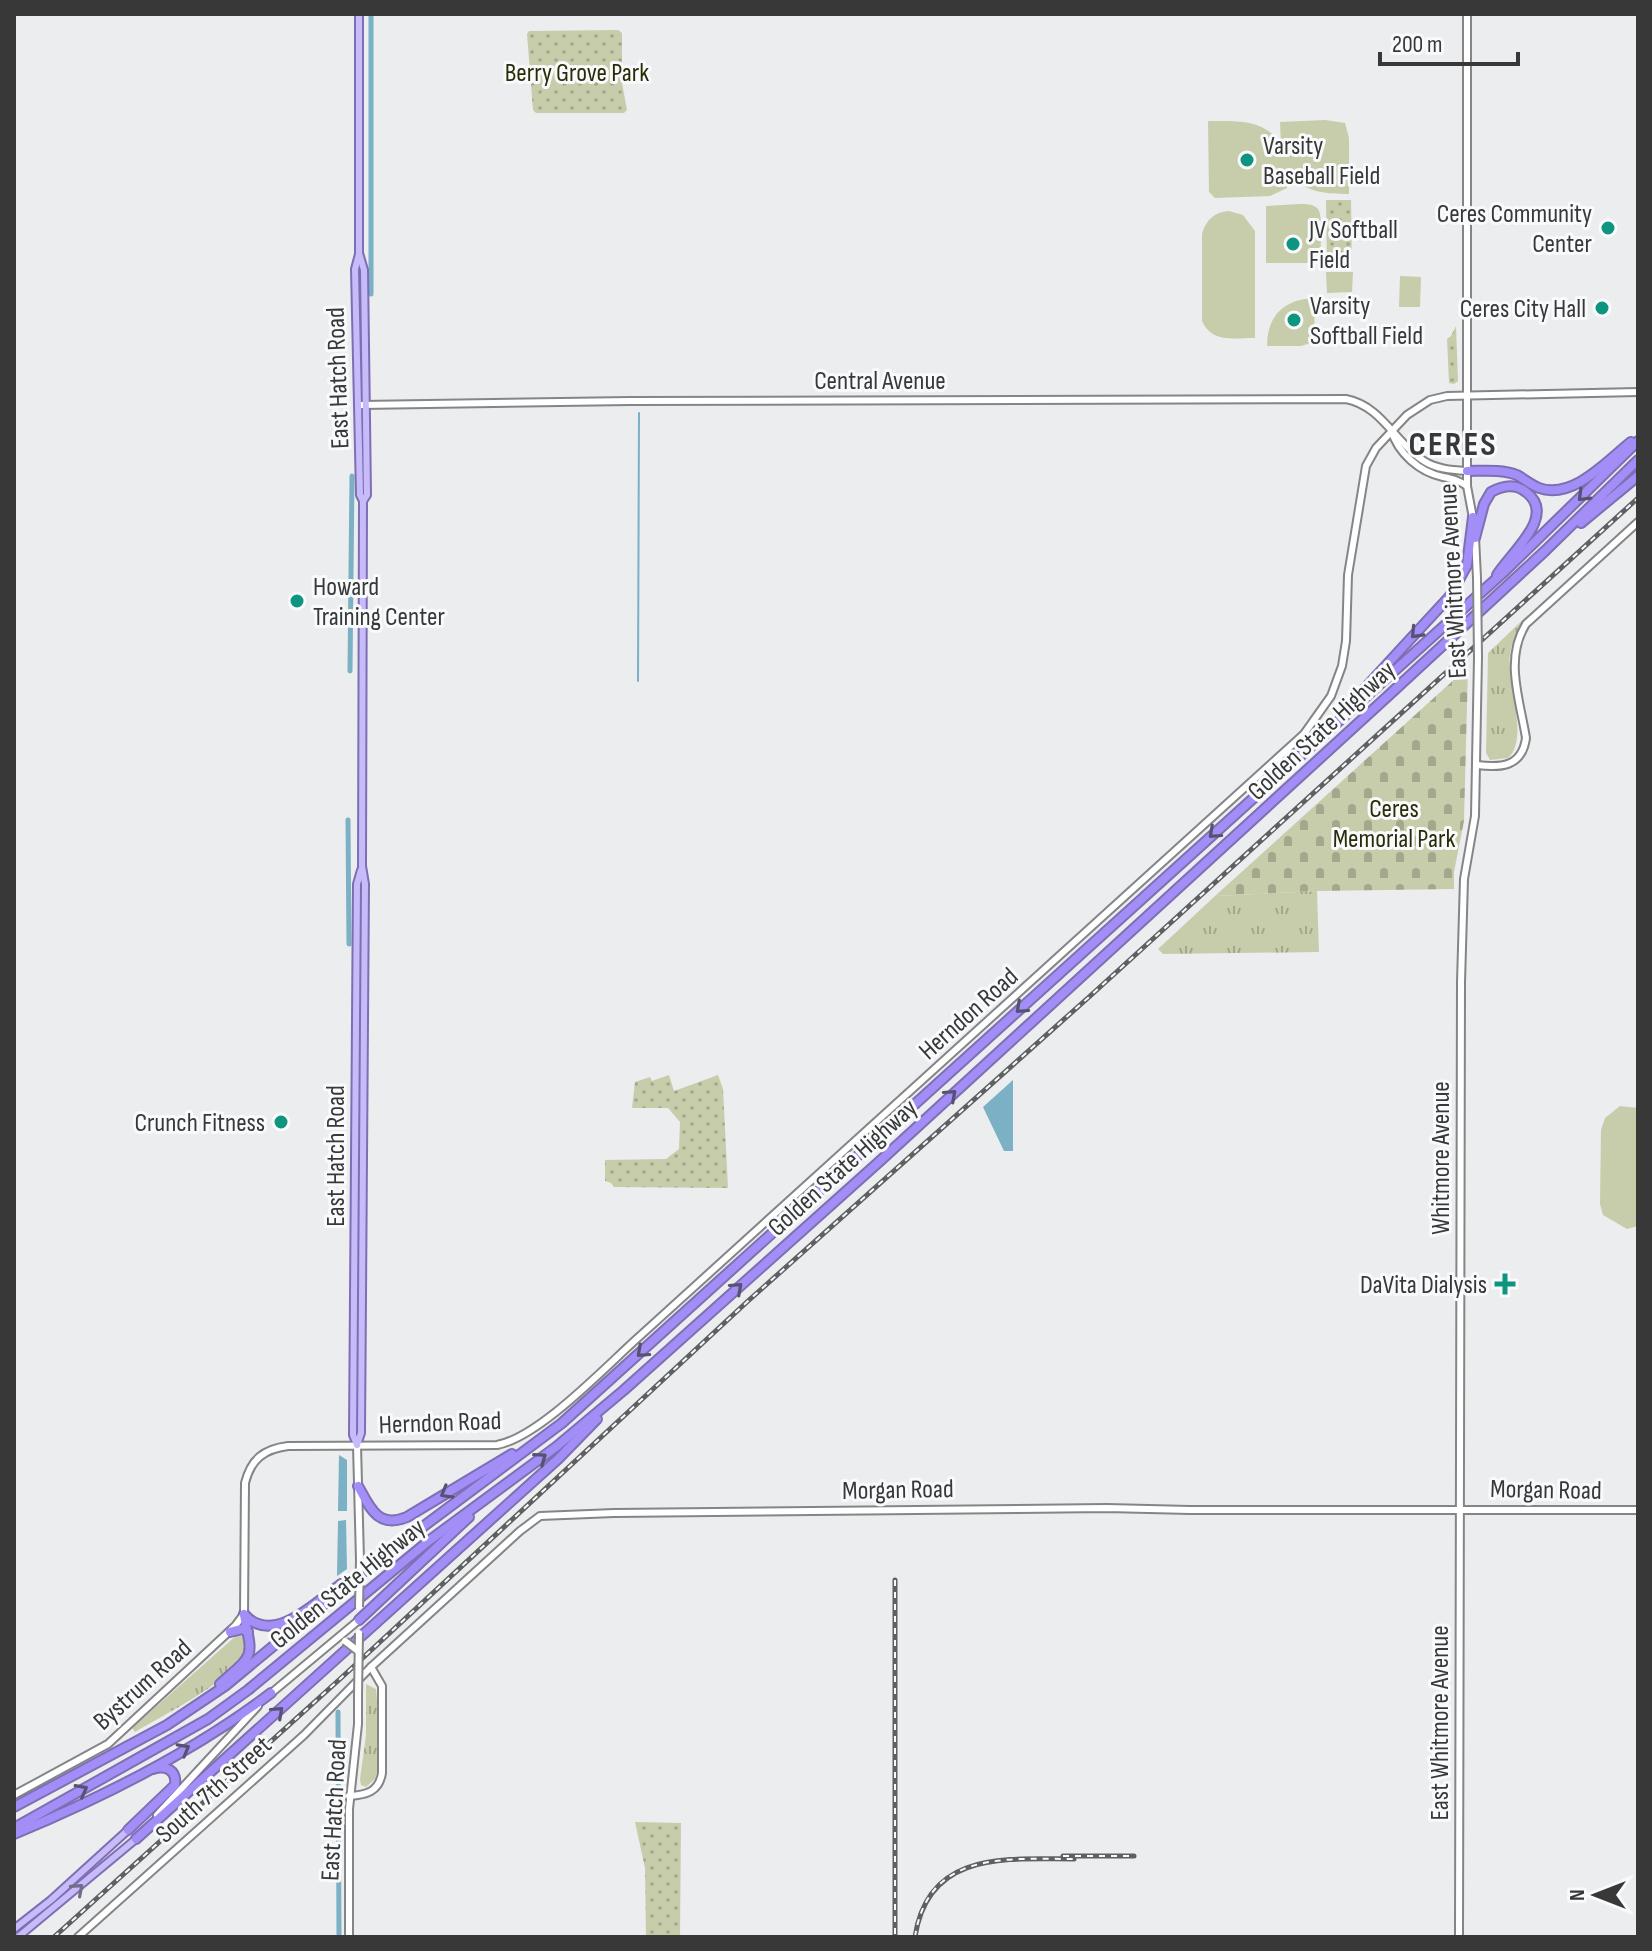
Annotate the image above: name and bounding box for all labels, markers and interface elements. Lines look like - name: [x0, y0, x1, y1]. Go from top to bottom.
- scale bar: [1380, 16, 1518, 66]
- text: 200 m: [1392, 30, 1443, 59]
- park label: Berry Grove Park: [505, 58, 649, 89]
- place label: Varsity Baseball Field: [1263, 131, 1380, 192]
- marker: Varsity Baseball Field: [1238, 151, 1256, 169]
- place label: Ceres Community Center: [1437, 199, 1593, 260]
- place label: JV Softball Field: [1308, 215, 1398, 276]
- marker: Ceres Community Center: [1599, 219, 1617, 237]
- marker: JV Softball Field: [1284, 235, 1302, 253]
- place label: Varsity Softball Field: [1310, 291, 1423, 352]
- place label: Ceres City Hall: [1460, 294, 1586, 325]
- marker: Ceres City Hall: [1593, 299, 1611, 317]
- street label: East Hatch Road: [321, 307, 356, 449]
- marker: Varsity Softball Field: [1285, 311, 1303, 329]
- street label: Central Avenue: [814, 366, 946, 397]
- district label: CERES: [1409, 424, 1497, 465]
- street label: East Whitmore Avenue: [1433, 483, 1474, 679]
- one-way arrow: [1578, 487, 1592, 502]
- place label: Howard Training Center: [313, 572, 445, 633]
- marker: Howard Training Center: [288, 592, 306, 610]
- one-way arrow: [1412, 623, 1426, 638]
- street label: Golden State Highway: [1242, 655, 1402, 807]
- park label: Ceres Memorial Park: [1333, 794, 1455, 855]
- one-way arrow: [1208, 824, 1223, 838]
- street label: Herndon Road: [913, 962, 1025, 1067]
- one-way arrow: [1016, 998, 1030, 1013]
- street label: Whitmore Avenue: [1426, 1081, 1457, 1235]
- street label: East Hatch Road: [321, 1085, 352, 1227]
- one-way arrow: [942, 1091, 957, 1105]
- street label: Golden State Highway: [762, 1093, 924, 1243]
- place label: Crunch Fitness: [134, 1108, 265, 1139]
- marker: Crunch Fitness: [272, 1113, 290, 1131]
- place label: DaVita Dialysis: [1360, 1270, 1487, 1301]
- marker: DaVita Dialysis: [1494, 1273, 1516, 1295]
- one-way arrow: [728, 1283, 743, 1297]
- one-way arrow: [636, 1342, 651, 1356]
- street label: Herndon Road: [378, 1406, 502, 1441]
- one-way arrow: [532, 1454, 547, 1468]
- street label: Morgan Road: [842, 1474, 954, 1507]
- street label: Morgan Road: [1490, 1474, 1602, 1507]
- one-way arrow: [440, 1483, 455, 1499]
- street label: Golden State Highway: [264, 1512, 432, 1656]
- street label: East Whitmore Avenue: [1425, 1625, 1456, 1821]
- street label: Bystrum Road: [88, 1633, 198, 1737]
- one-way arrow: [268, 1707, 283, 1722]
- street label: South 7th Street: [150, 1730, 278, 1850]
- street label: East Hatch Road: [315, 1739, 354, 1882]
- one-way arrow: [175, 1744, 190, 1759]
- one-way arrow: [74, 1785, 88, 1800]
- north arrow: [1556, 1855, 1636, 1935]
- one-way arrow: [69, 1884, 84, 1899]
- text: N: [1564, 1889, 1591, 1901]

